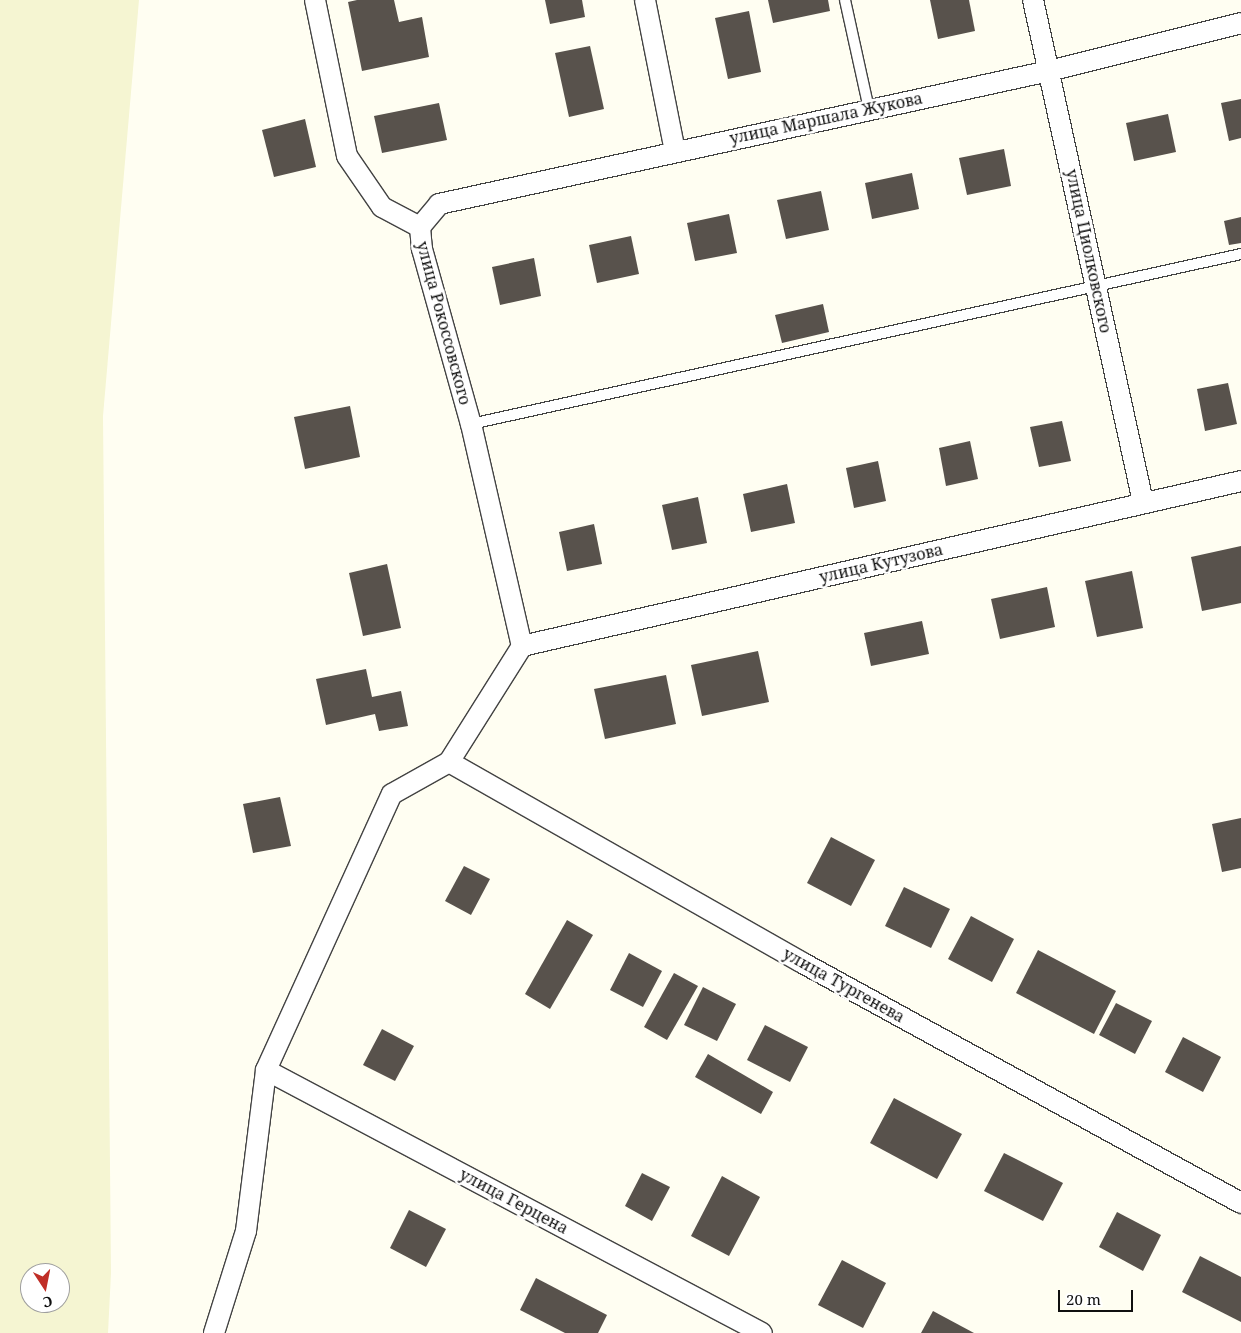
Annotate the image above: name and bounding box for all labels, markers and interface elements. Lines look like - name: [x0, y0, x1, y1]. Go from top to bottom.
- street label: улица Маршала Жукова: [728, 88, 924, 148]
- street label: улица Циолковского: [1062, 167, 1116, 335]
- street label: улица Рокоссовского: [413, 239, 475, 407]
- street label: улица Кутузова: [817, 539, 945, 587]
- street label: улица Тургенева: [780, 944, 908, 1026]
- street label: улица Герцена: [456, 1164, 572, 1238]
- north arrow: [20, 1263, 70, 1313]
- scale bar: [1061, 1280, 1136, 1312]
- text: 20 m: [1066, 1289, 1101, 1309]
- text: С: [41, 1292, 54, 1312]

